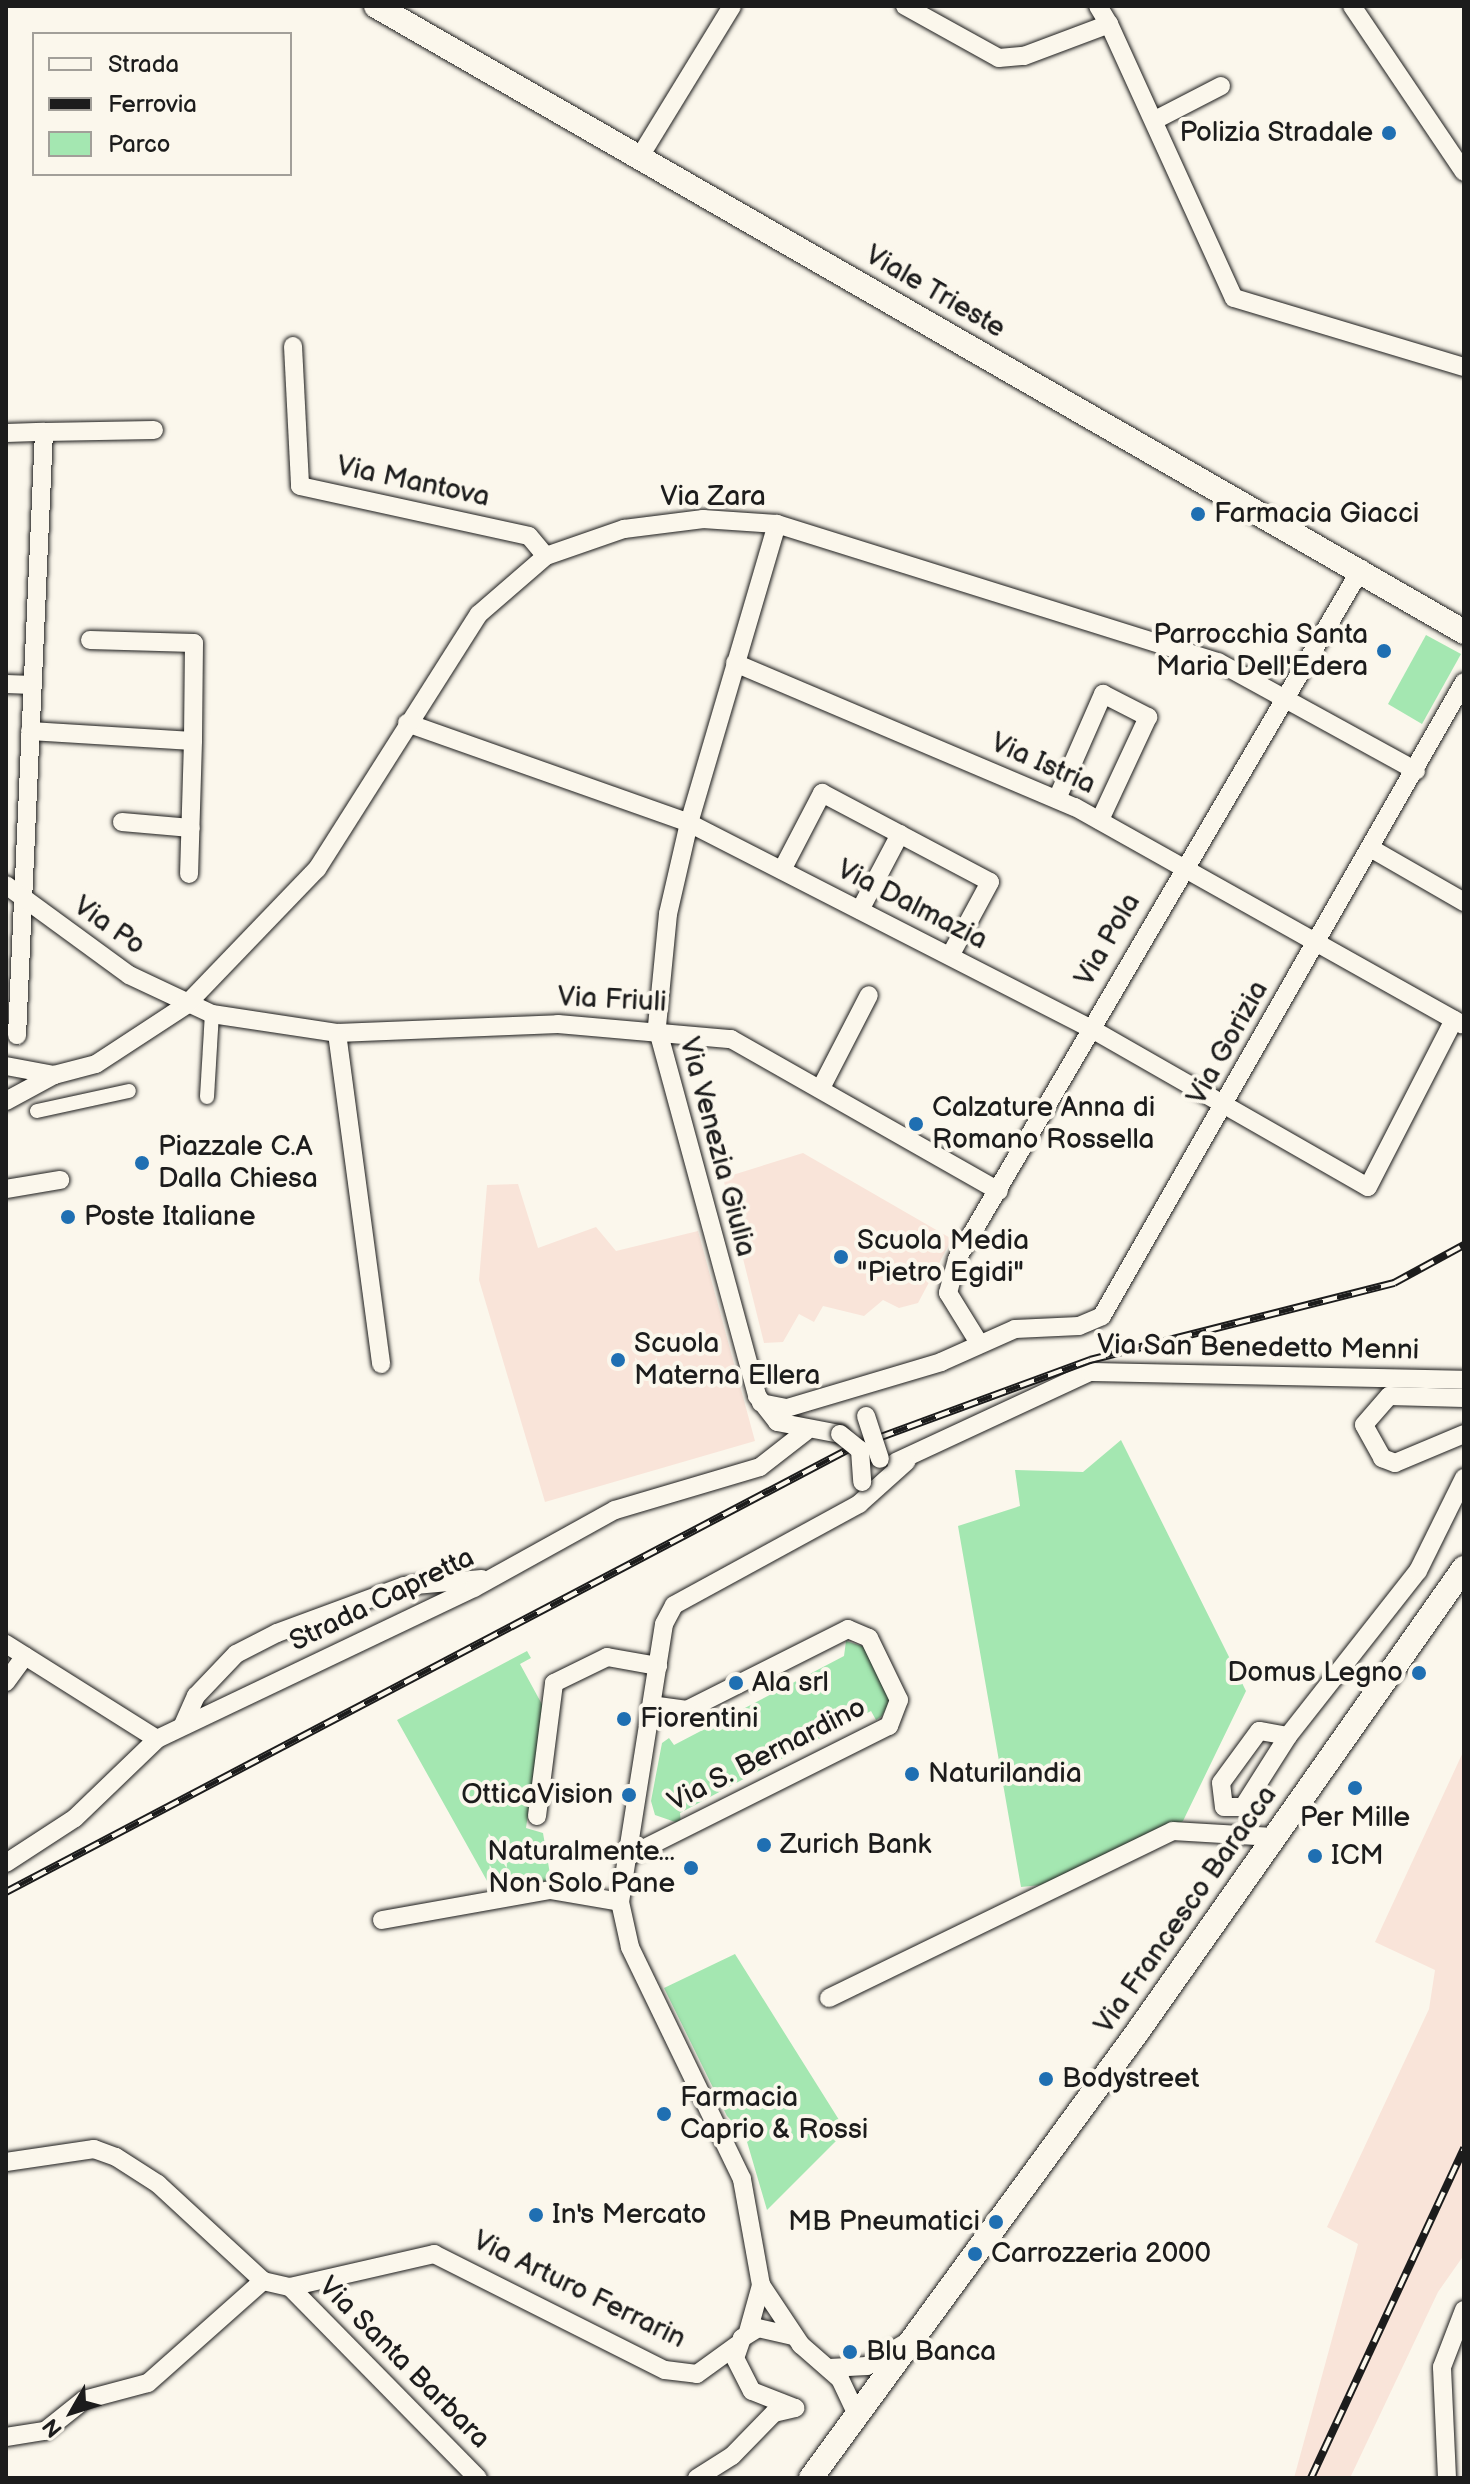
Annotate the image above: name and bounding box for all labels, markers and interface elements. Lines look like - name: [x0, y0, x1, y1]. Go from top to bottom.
- legend: [32, 32, 292, 176]
- text: Strada: [108, 50, 179, 79]
- text: Ferrovia: [108, 90, 197, 119]
- place label: Polizia Stradale: [1179, 116, 1373, 150]
- marker: Polizia Stradale: [1380, 124, 1398, 142]
- text: Parco: [108, 130, 170, 159]
- street label: Viale Trieste: [859, 238, 1011, 346]
- street label: Via Mantova: [333, 449, 493, 515]
- street label: Via Zara: [660, 480, 766, 514]
- place label: Farmacia Giacci: [1214, 497, 1419, 531]
- marker: Farmacia Giacci: [1189, 505, 1207, 523]
- place label: Parrocchia Santa Maria Dell'Edera: [1153, 618, 1368, 684]
- marker: Parrocchia Santa Maria Dell'Edera: [1375, 642, 1393, 660]
- street label: Via Istria: [986, 726, 1100, 802]
- street label: Via Dalmazia: [831, 853, 993, 957]
- street label: Via Pola: [1068, 888, 1148, 992]
- street label: Via Po: [67, 889, 151, 963]
- street label: Via Gorizia: [1180, 975, 1276, 1111]
- street label: Via Friuli: [557, 980, 667, 1020]
- street label: Via Venezia Giulia: [671, 1033, 763, 1261]
- place label: Calzature Anna di Romano Rossella: [932, 1091, 1155, 1157]
- marker: Calzature Anna di Romano Rossella: [907, 1115, 925, 1133]
- place label: Piazzale C.A Dalla Chiesa: [158, 1130, 318, 1196]
- marker: Piazzale C.A Dalla Chiesa: [133, 1154, 151, 1172]
- place label: Poste Italiane: [84, 1200, 255, 1234]
- marker: Poste Italiane: [59, 1208, 77, 1226]
- place label: Scuola Media "Pietro Egidi": [857, 1224, 1029, 1290]
- marker: Scuola Media "Pietro Egidi": [832, 1248, 850, 1266]
- place label: Scuola Materna Ellera: [634, 1327, 820, 1393]
- street label: Via San Benedetto Menni: [1096, 1328, 1420, 1368]
- marker: Scuola Materna Ellera: [609, 1351, 627, 1369]
- street label: Strada Capretta: [284, 1541, 480, 1659]
- place label: Domus Legno: [1227, 1656, 1403, 1690]
- marker: Domus Legno: [1410, 1664, 1428, 1682]
- place label: Ala srl: [752, 1666, 829, 1700]
- marker: Ala srl: [727, 1674, 745, 1692]
- street label: Via S. Bernardino: [662, 1691, 872, 1819]
- place label: Fiorentini: [640, 1702, 759, 1736]
- marker: Fiorentini: [615, 1710, 633, 1728]
- place label: Naturilandia: [928, 1757, 1082, 1791]
- marker: Naturilandia: [903, 1765, 921, 1783]
- place label: OtticaVision: [461, 1778, 613, 1812]
- marker: Per Mille: [1346, 1779, 1364, 1797]
- street label: Via Francesco Baracca: [1088, 1780, 1284, 2040]
- marker: OtticaVision: [620, 1786, 638, 1804]
- place label: Per Mille: [1300, 1801, 1410, 1835]
- place label: Zurich Bank: [780, 1828, 931, 1862]
- place label: Naturalmente... Non Solo Pane: [487, 1835, 675, 1901]
- marker: Zurich Bank: [755, 1836, 773, 1854]
- place label: ICM: [1331, 1839, 1384, 1873]
- marker: ICM: [1306, 1847, 1324, 1865]
- marker: Naturalmente... Non Solo Pane: [682, 1859, 700, 1877]
- place label: Bodystreet: [1062, 2062, 1199, 2096]
- marker: Bodystreet: [1037, 2070, 1055, 2088]
- place label: Farmacia Caprio & Rossi: [680, 2081, 868, 2147]
- marker: Farmacia Caprio & Rossi: [655, 2105, 673, 2123]
- place label: In's Mercato: [552, 2198, 706, 2232]
- place label: MB Pneumatici: [788, 2205, 980, 2239]
- marker: In's Mercato: [527, 2206, 545, 2224]
- marker: MB Pneumatici: [987, 2213, 1005, 2231]
- street label: Via Arturo Ferrarin: [467, 2224, 691, 2356]
- place label: Carrozzeria 2000: [991, 2237, 1211, 2271]
- marker: Carrozzeria 2000: [966, 2245, 984, 2263]
- street label: Via Santa Barbara: [311, 2270, 497, 2456]
- place label: Blu Banca: [866, 2335, 996, 2369]
- marker: Blu Banca: [841, 2343, 859, 2361]
- north arrow: [32, 2372, 112, 2452]
- text: N: [37, 2412, 69, 2442]

